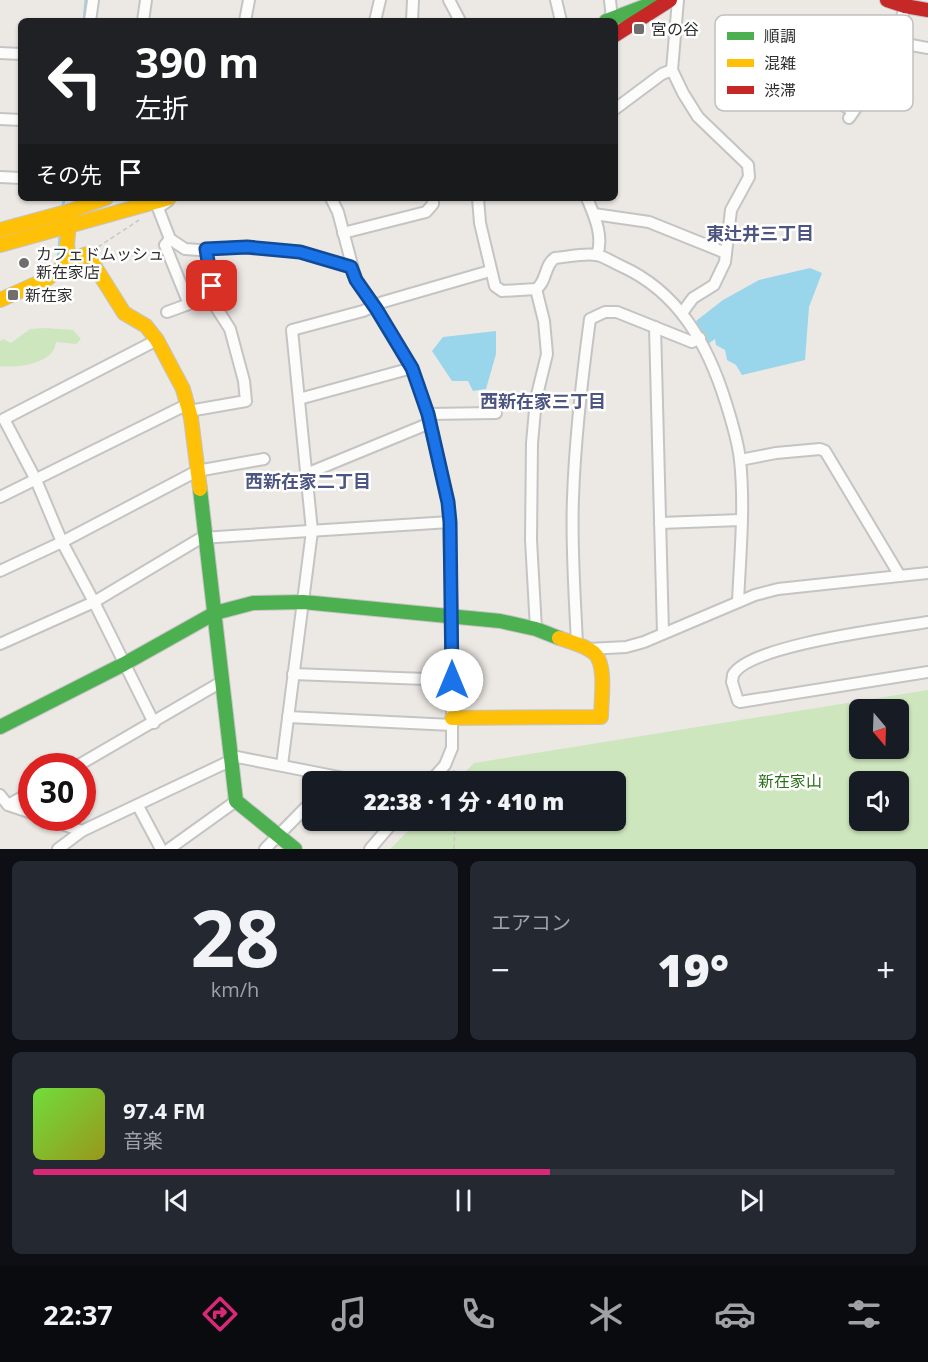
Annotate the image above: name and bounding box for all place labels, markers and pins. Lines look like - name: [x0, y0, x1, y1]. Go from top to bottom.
- place label: 宮の谷: [651, 18, 699, 40]
- marker: 宮の谷: [632, 22, 646, 36]
- place label: カフェドムッシュ 新在家店: [36, 243, 164, 283]
- marker: カフェドムッシュ 新在家店: [17, 256, 31, 270]
- pin: [186, 260, 237, 311]
- place label: 新在家: [25, 284, 73, 306]
- marker: 新在家: [6, 288, 20, 302]

